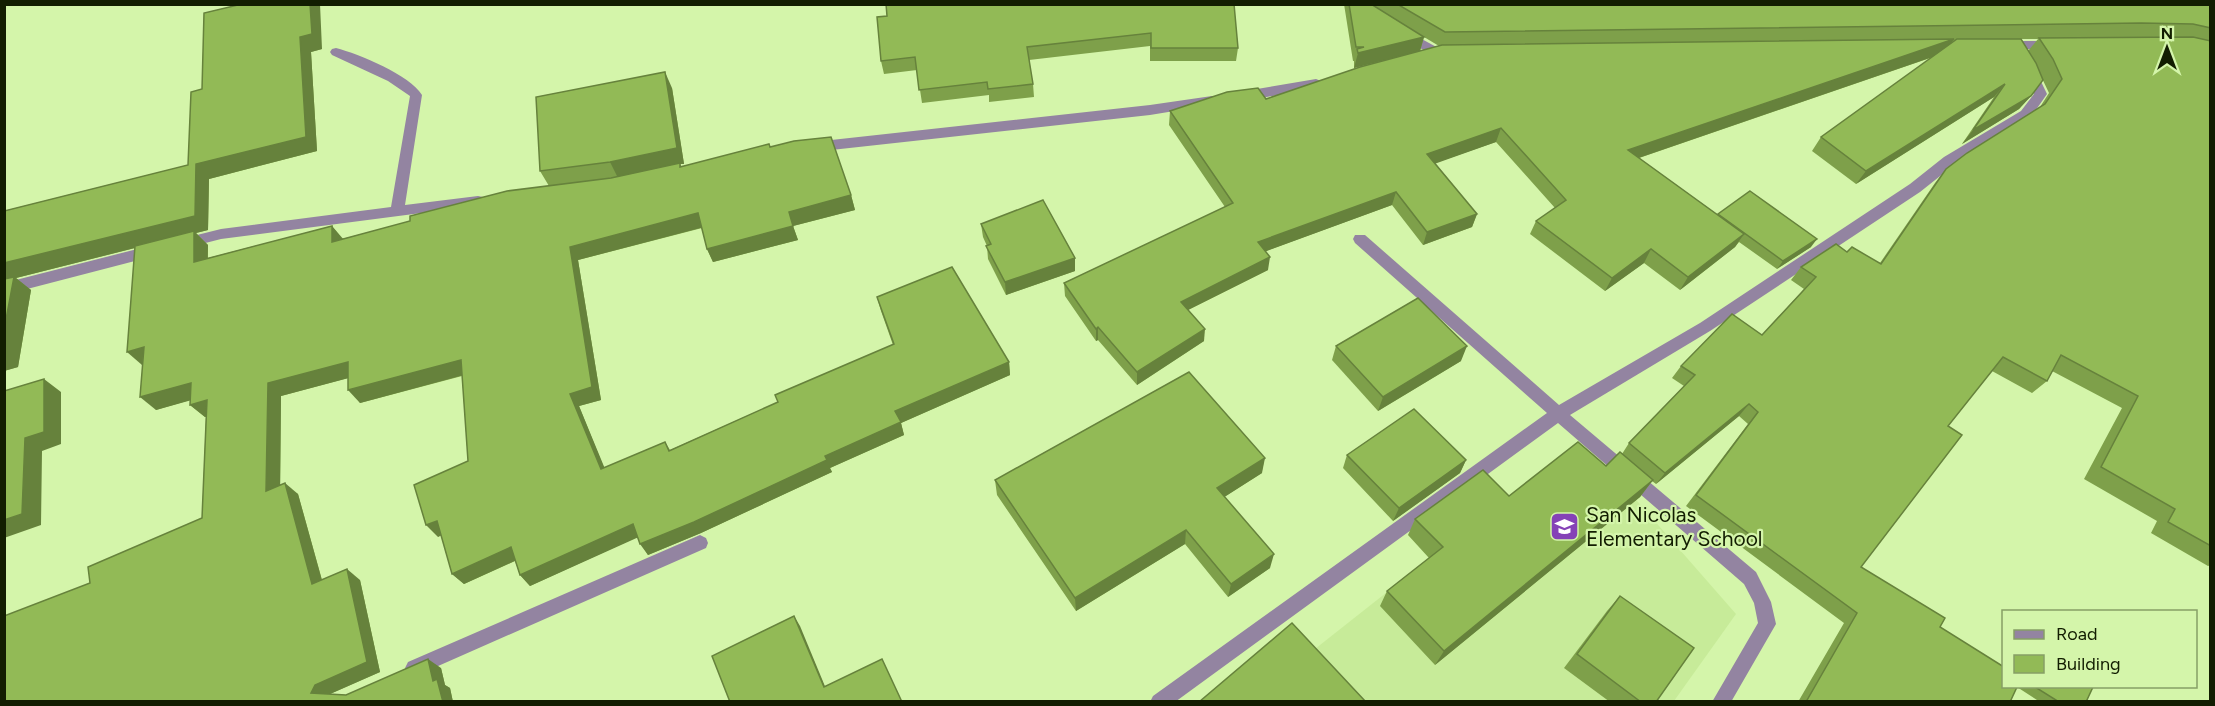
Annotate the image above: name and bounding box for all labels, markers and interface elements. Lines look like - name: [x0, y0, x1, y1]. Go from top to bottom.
- north arrow: [2137, 18, 2197, 78]
- text: N: [2161, 24, 2173, 43]
- place label: San Nicolas Elementary School: [1586, 502, 1762, 551]
- school or university icon: San Nicolas Elementary School: [1549, 510, 1581, 542]
- legend: [2002, 610, 2197, 688]
- text: Road: [2056, 623, 2097, 645]
- text: Building: [2056, 653, 2121, 675]

